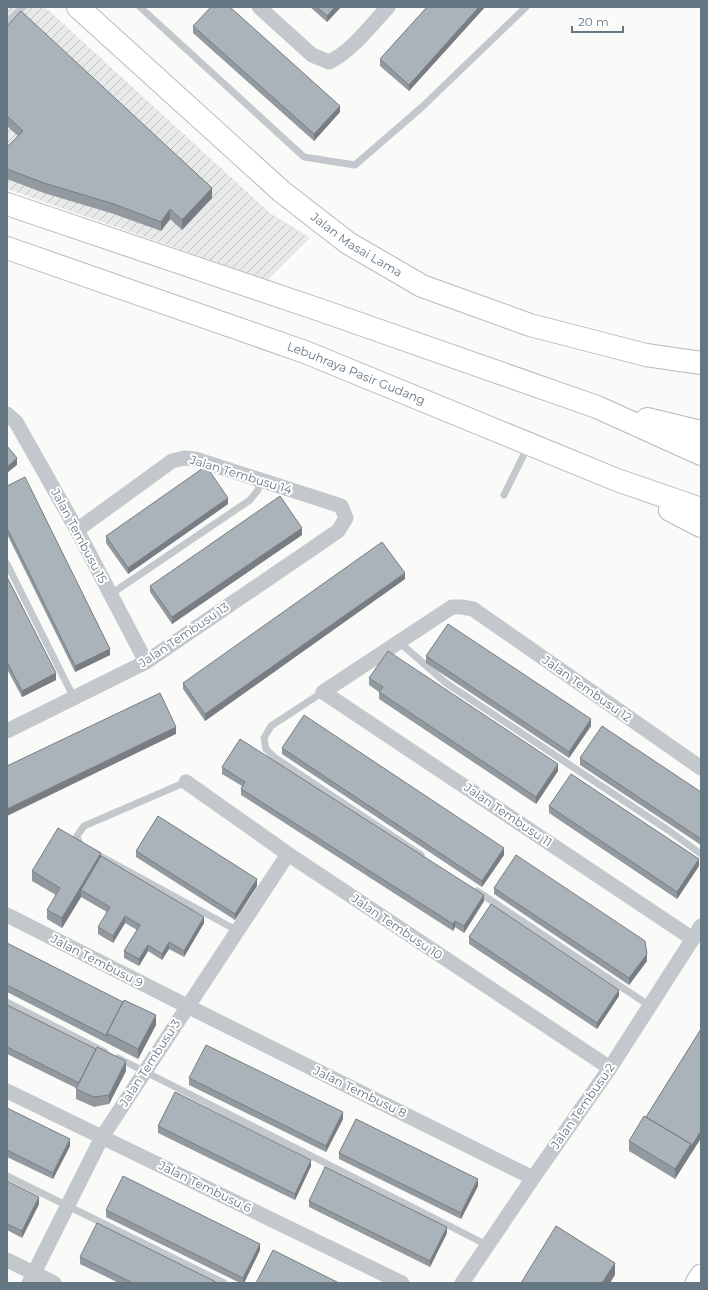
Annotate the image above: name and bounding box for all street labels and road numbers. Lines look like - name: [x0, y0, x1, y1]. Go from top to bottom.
- street label: Jalan Masai Lama: [307, 208, 405, 280]
- street label: Lebuhraya Pasir Gudang: [285, 338, 428, 408]
- street label: Jalan Tembusu 14: [187, 452, 294, 497]
- street label: Jalan Tembusu 15: [48, 485, 111, 586]
- street label: Jalan Tembusu 13: [135, 599, 232, 671]
- street label: Jalan Tembusu 12: [539, 652, 635, 725]
- street label: Jalan Tembusu 11: [461, 779, 555, 850]
- street label: Jalan Tembusu 10: [348, 890, 446, 963]
- street label: Jalan Tembusu 9: [48, 930, 146, 990]
- street label: Jalan Tembusu 3: [115, 1016, 183, 1110]
- street label: Jalan Tembusu 2: [547, 1060, 618, 1152]
- street label: Jalan Tembusu 8: [310, 1062, 410, 1121]
- street label: Jalan Tembusu 6: [155, 1157, 254, 1216]

